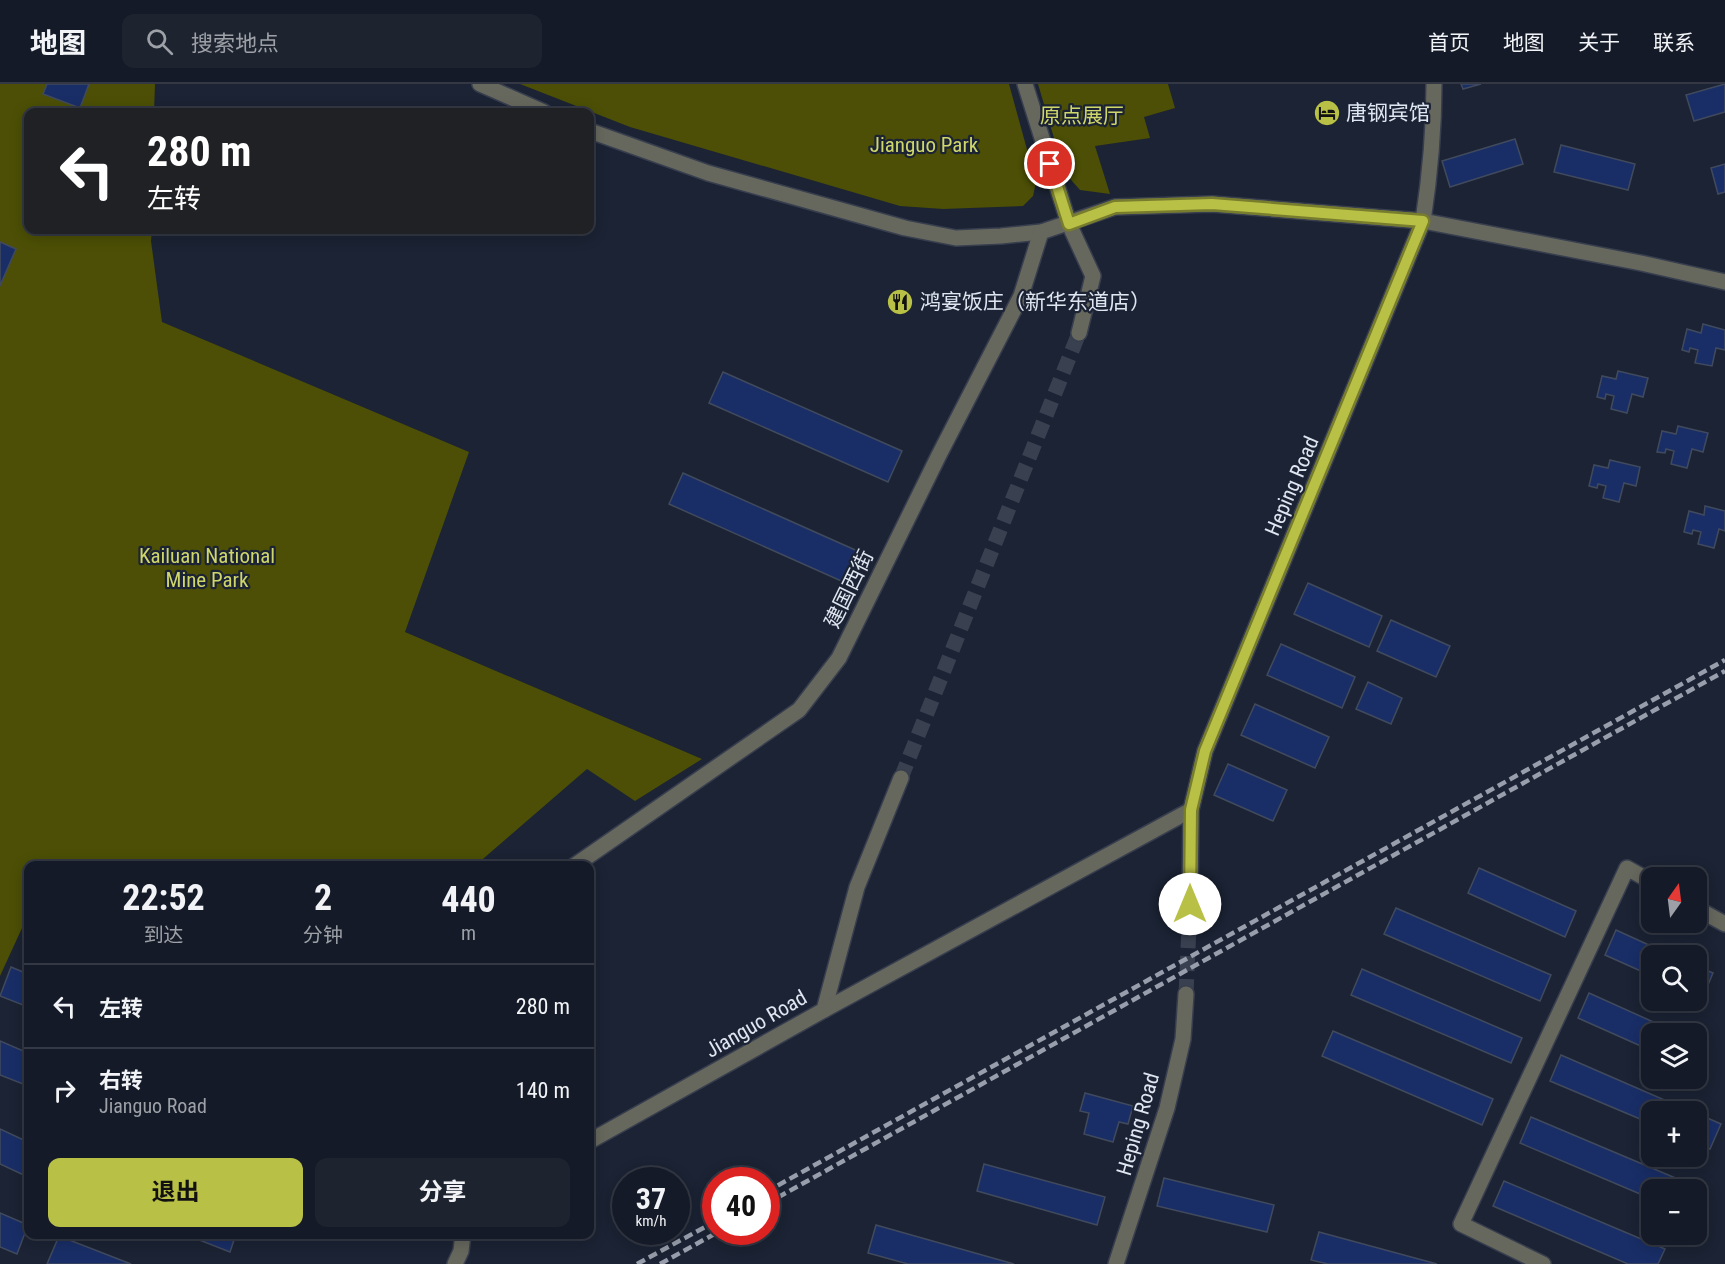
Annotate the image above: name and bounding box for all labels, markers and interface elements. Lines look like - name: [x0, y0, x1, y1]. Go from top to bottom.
- search box: [122, 14, 542, 68]
- icon: search: [143, 25, 176, 58]
- text: 地图: [30, 27, 86, 60]
- text: 搜索地点: [191, 31, 279, 56]
- text: 首页: [1428, 31, 1470, 55]
- text: 地图: [1503, 31, 1545, 55]
- text: 关于: [1578, 31, 1620, 55]
- text: 联系: [1653, 31, 1695, 55]
- hotel icon: 唐钢宾馆: [1312, 98, 1342, 128]
- place label: 唐钢宾馆: [1346, 101, 1430, 125]
- park label: 原点展厅: [1040, 104, 1124, 128]
- text: 280 m: [147, 127, 252, 176]
- icon: left: [48, 132, 126, 210]
- park label: Jianguo Park: [870, 133, 979, 157]
- pin: [1024, 138, 1075, 189]
- icon: arrive: [1033, 147, 1066, 180]
- text: 左转: [147, 183, 201, 215]
- restaurant icon: 鸿宴饭庄（新华东道店）: [885, 287, 915, 317]
- place label: 鸿宴饭庄（新华东道店）: [920, 290, 1151, 314]
- street label: Heping Road: [1260, 433, 1324, 539]
- park label: Kailuan National Mine Park: [139, 544, 275, 592]
- street label: 建国西街: [820, 546, 878, 632]
- north arrow: [1641, 867, 1707, 933]
- map controls: [1641, 867, 1707, 1245]
- position arrow: [1158, 872, 1222, 936]
- text: 22:52: [122, 877, 205, 919]
- text: 2: [314, 877, 332, 919]
- text: 440: [441, 879, 496, 921]
- text: m: [461, 921, 476, 945]
- text: 到达: [144, 923, 184, 947]
- text: 分钟: [303, 923, 343, 947]
- button: search: [1641, 945, 1707, 1011]
- street label: Jianguo Road: [701, 985, 811, 1063]
- icon: left: [48, 990, 81, 1023]
- text: 280 m: [516, 994, 570, 1019]
- text: 左转: [99, 996, 143, 1021]
- button: layers: [1641, 1023, 1707, 1089]
- text: 右转: [99, 1068, 143, 1093]
- street label: Heping Road: [1112, 1070, 1164, 1178]
- icon: right: [48, 1074, 81, 1107]
- text: 140 m: [516, 1078, 570, 1103]
- text: Jianguo Road: [99, 1094, 207, 1118]
- button: +: [1641, 1101, 1707, 1167]
- button: 退出: [48, 1158, 303, 1227]
- button: 分享: [315, 1158, 570, 1227]
- speed limit sign: 40: [702, 1167, 780, 1245]
- button: −: [1641, 1179, 1707, 1245]
- text: 37: [636, 1181, 666, 1216]
- text: km/h: [636, 1212, 666, 1230]

